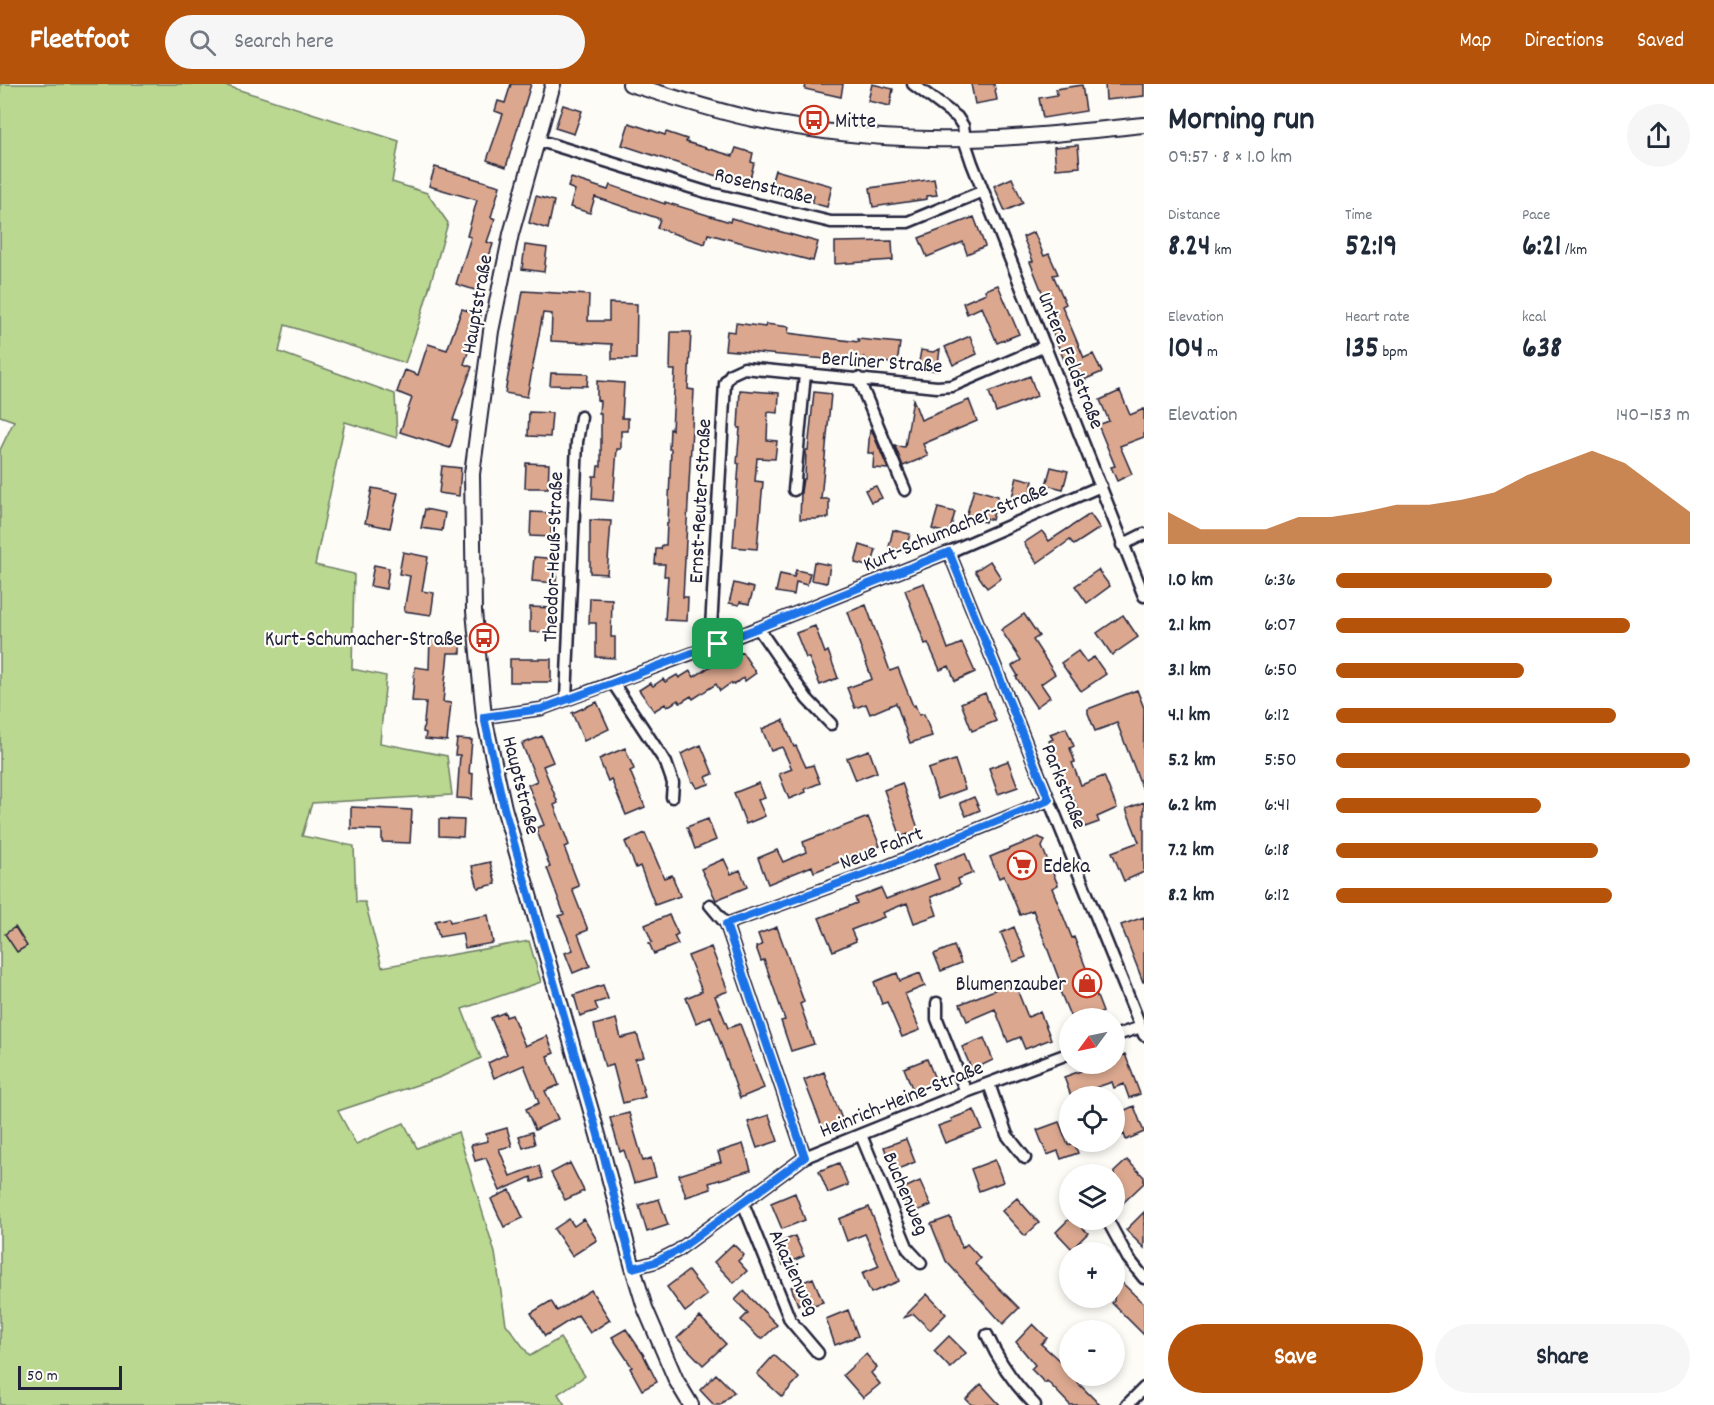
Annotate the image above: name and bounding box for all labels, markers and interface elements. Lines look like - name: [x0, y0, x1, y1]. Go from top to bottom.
- search box: [165, 15, 585, 69]
- text: Fleetfoot: [30, 22, 129, 62]
- icon: search: [186, 26, 219, 59]
- text: Search here: [234, 27, 334, 58]
- text: Map: [1460, 27, 1491, 57]
- text: Directions: [1524, 27, 1604, 57]
- text: Saved: [1637, 27, 1684, 57]
- text: Morning run: [1168, 98, 1315, 145]
- bus stop icon: Mitte: [798, 104, 830, 136]
- button: share: [1627, 104, 1690, 167]
- place label: Mitte: [835, 108, 876, 138]
- text: 09:57 · 8 × 1.0 km: [1168, 144, 1292, 172]
- street label: Rosenstraße: [711, 161, 816, 215]
- text: Distance: [1168, 204, 1220, 227]
- text: Time: [1345, 204, 1372, 227]
- text: Pace: [1522, 204, 1550, 227]
- text: 8.24: [1168, 227, 1211, 270]
- text: 52:19: [1345, 227, 1397, 270]
- text: 6:21: [1522, 227, 1561, 270]
- text: km: [1211, 239, 1232, 262]
- text: /km: [1561, 239, 1587, 262]
- street label: Hauptstraße: [455, 252, 502, 357]
- street label: Untere Feldstraße: [1028, 288, 1110, 434]
- text: Elevation: [1168, 306, 1224, 329]
- text: Heart rate: [1345, 306, 1410, 329]
- text: kcal: [1522, 306, 1546, 329]
- text: 104: [1168, 329, 1203, 372]
- text: 135: [1345, 329, 1379, 372]
- text: 638: [1522, 329, 1562, 372]
- text: m: [1203, 341, 1218, 364]
- text: bpm: [1379, 341, 1408, 364]
- street label: Berliner Straße: [820, 345, 943, 383]
- text: Elevation: [1168, 402, 1238, 430]
- text: 140–153 m: [1616, 402, 1690, 430]
- street label: Ernst-Reuter-Straße: [683, 418, 721, 584]
- street label: Theodor-Heuß-Straße: [537, 471, 573, 643]
- street label: Kurt-Schumacher-Straße: [859, 476, 1053, 581]
- text: 1.0 km: [1168, 567, 1213, 595]
- text: 6:36: [1264, 567, 1296, 595]
- text: 2.1 km: [1168, 612, 1211, 640]
- text: 6:07: [1264, 612, 1296, 640]
- pin: [692, 618, 743, 669]
- bus stop icon: Kurt-Schumacher-Straße: [468, 622, 500, 654]
- place label: Kurt-Schumacher-Straße: [265, 626, 463, 656]
- icon: arrive: [701, 627, 734, 660]
- text: 3.1 km: [1168, 657, 1211, 685]
- text: 6:50: [1264, 657, 1297, 685]
- text: 4.1 km: [1168, 702, 1211, 730]
- text: 6:12: [1264, 702, 1290, 730]
- street label: Hauptstraße: [492, 733, 546, 838]
- street label: Parkstraße: [1032, 740, 1093, 834]
- text: 5.2 km: [1168, 747, 1216, 775]
- text: 5:50: [1264, 747, 1297, 775]
- text: 6.2 km: [1168, 792, 1216, 820]
- text: 6:41: [1264, 792, 1290, 820]
- street label: Neue Fahrt: [836, 820, 928, 879]
- text: 7.2 km: [1168, 837, 1214, 865]
- text: 6:18: [1264, 837, 1290, 865]
- supermarket icon: Edeka: [1006, 849, 1038, 881]
- place label: Edeka: [1043, 853, 1091, 883]
- text: 8.2 km: [1168, 882, 1215, 910]
- text: 6:12: [1264, 882, 1290, 910]
- shop icon: Blumenzauber: [1071, 967, 1103, 999]
- place label: Blumenzauber: [956, 971, 1066, 1001]
- north arrow: [1059, 1008, 1125, 1074]
- map controls: [1059, 1008, 1125, 1386]
- street label: Heinrich-Heine-Straße: [816, 1054, 989, 1147]
- button: locate: [1059, 1086, 1125, 1152]
- street label: Buchenweg: [873, 1148, 935, 1241]
- button: layers: [1059, 1164, 1125, 1230]
- street label: Akazienweg: [759, 1225, 825, 1322]
- button: +: [1059, 1242, 1125, 1308]
- button: −: [1059, 1320, 1125, 1386]
- button: Save: [1168, 1324, 1423, 1393]
- button: Share: [1435, 1324, 1690, 1393]
- scale bar: [18, 1363, 122, 1390]
- text: 50 m: [27, 1365, 58, 1388]

